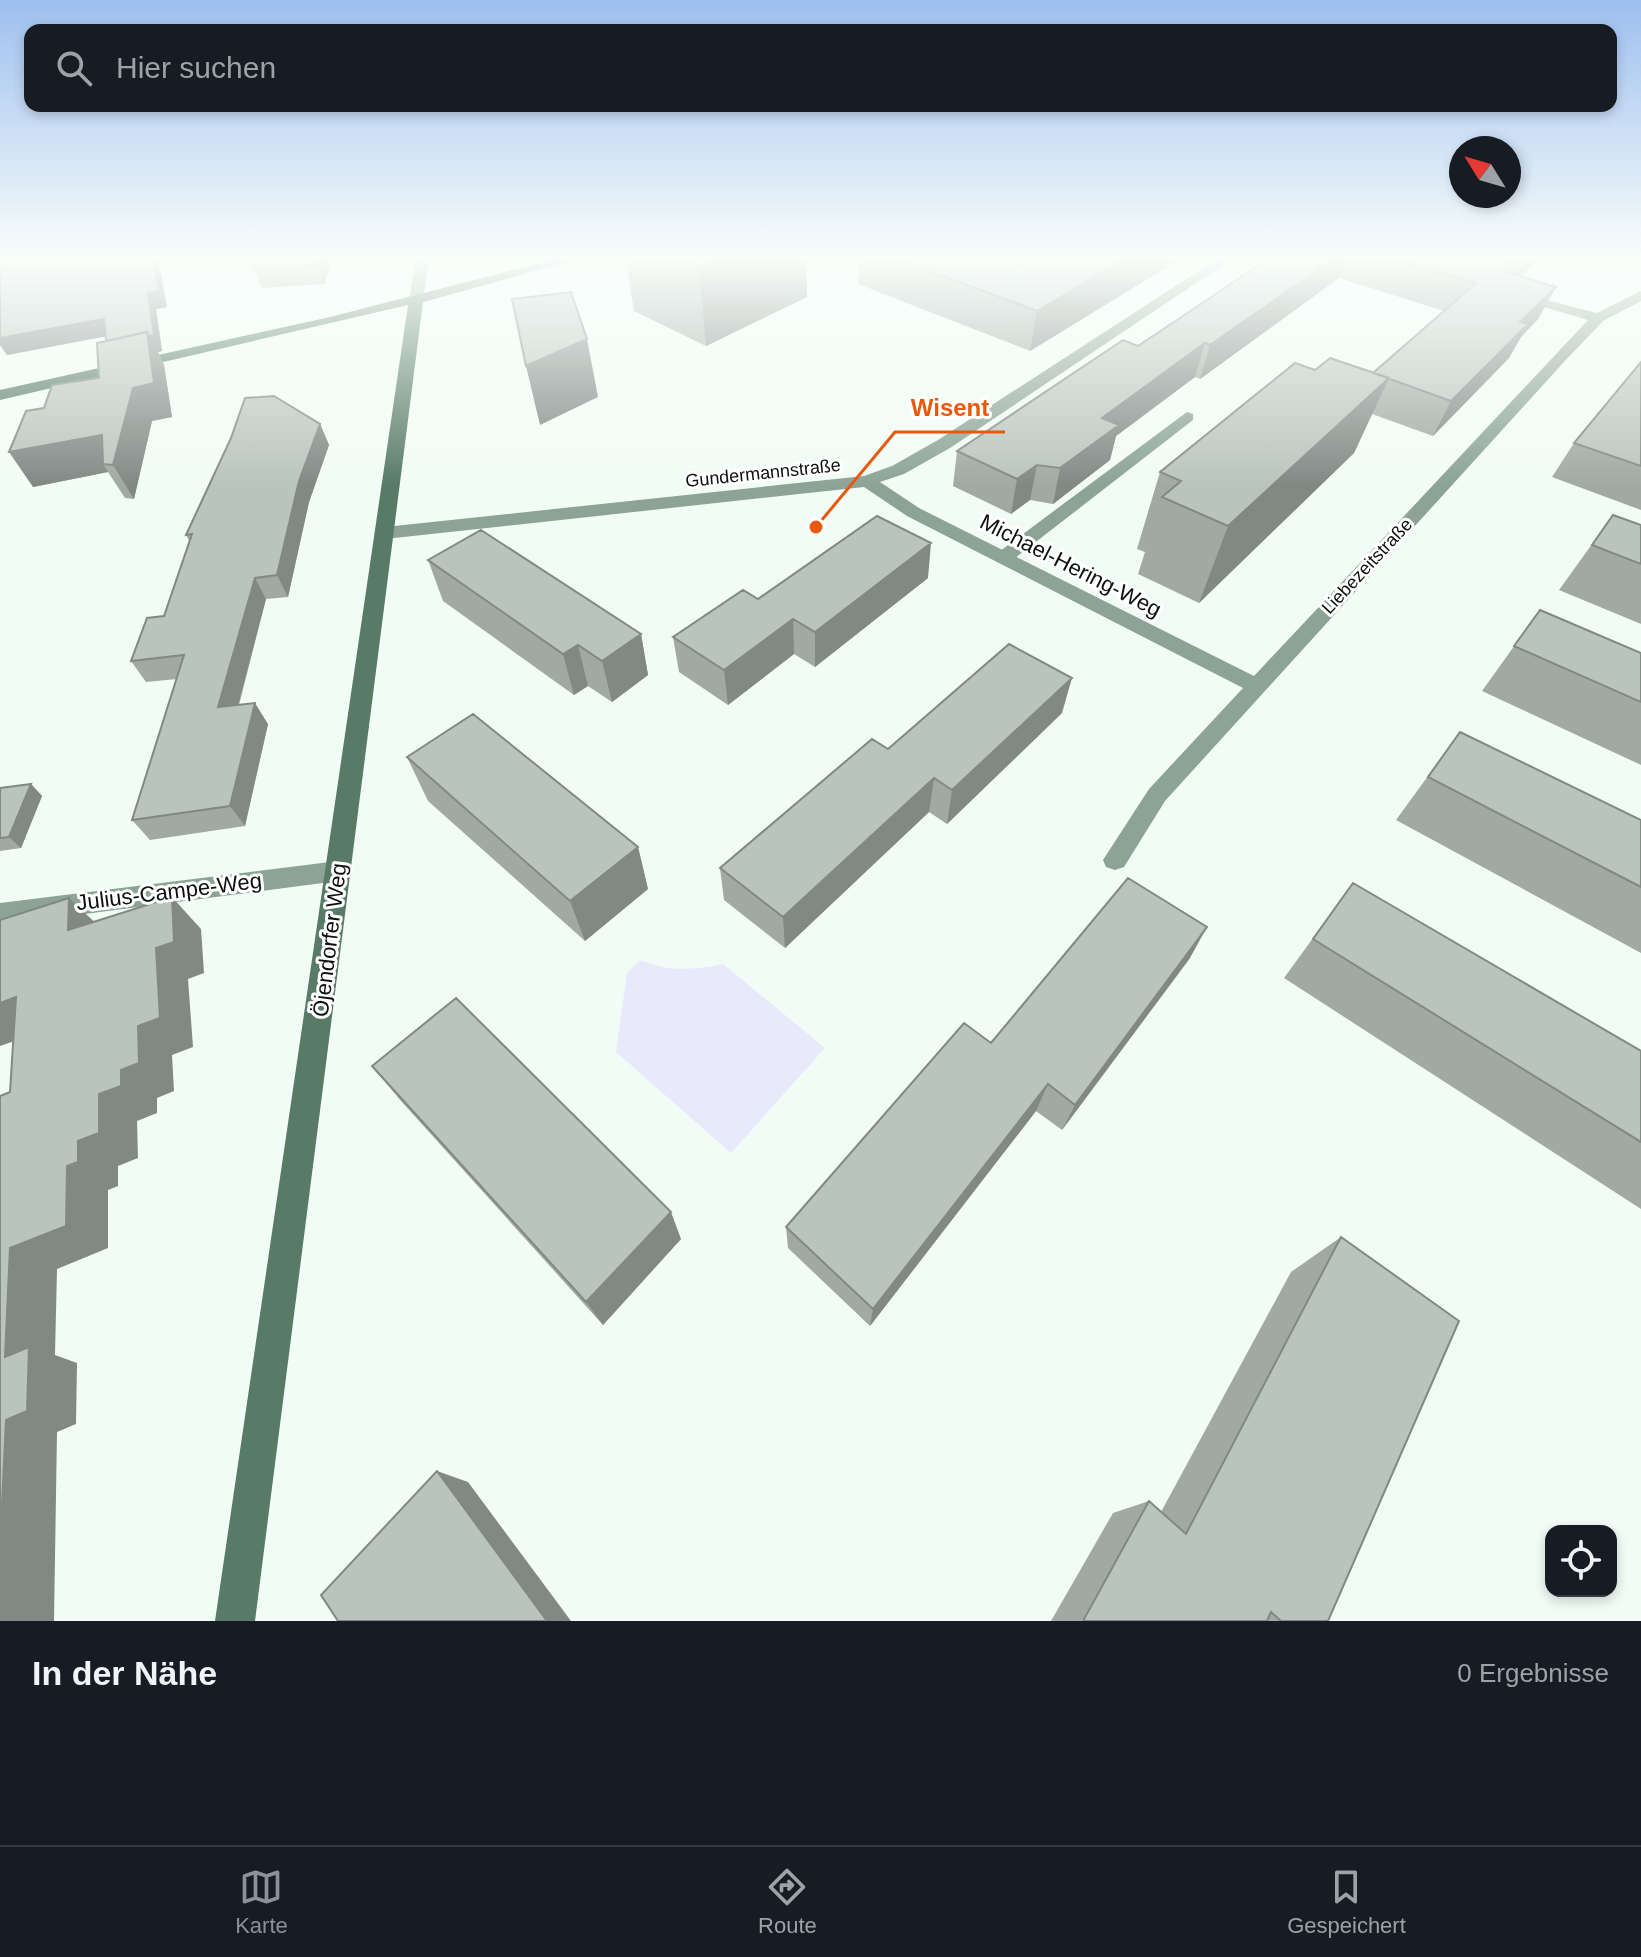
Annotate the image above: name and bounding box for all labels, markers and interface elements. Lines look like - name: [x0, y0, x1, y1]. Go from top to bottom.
- search box: [24, 24, 1617, 112]
- icon: search: [52, 46, 96, 90]
- text: Hier suchen: [116, 51, 276, 84]
- north arrow: [1449, 136, 1521, 208]
- callout: Wisent: [895, 384, 1005, 432]
- text: Wisent: [911, 394, 989, 421]
- street label: Gundermannstraße: [684, 455, 842, 491]
- street label: Michael-Hering-Weg: [976, 509, 1166, 622]
- street label: Liebezeitstraße: [1318, 514, 1416, 618]
- street label: Öjendorfer Weg: [308, 862, 351, 1018]
- street label: Julius-Campe-Weg: [75, 868, 263, 915]
- map controls: [1545, 1525, 1617, 1597]
- button: locate: [1545, 1525, 1617, 1597]
- text: In der Nähe: [32, 1654, 217, 1692]
- text: 0 Ergebnisse: [1457, 1658, 1609, 1688]
- tab: Karte: [235, 1865, 288, 1939]
- tab: Route: [758, 1865, 817, 1939]
- tab: Gespeichert: [1287, 1865, 1406, 1939]

